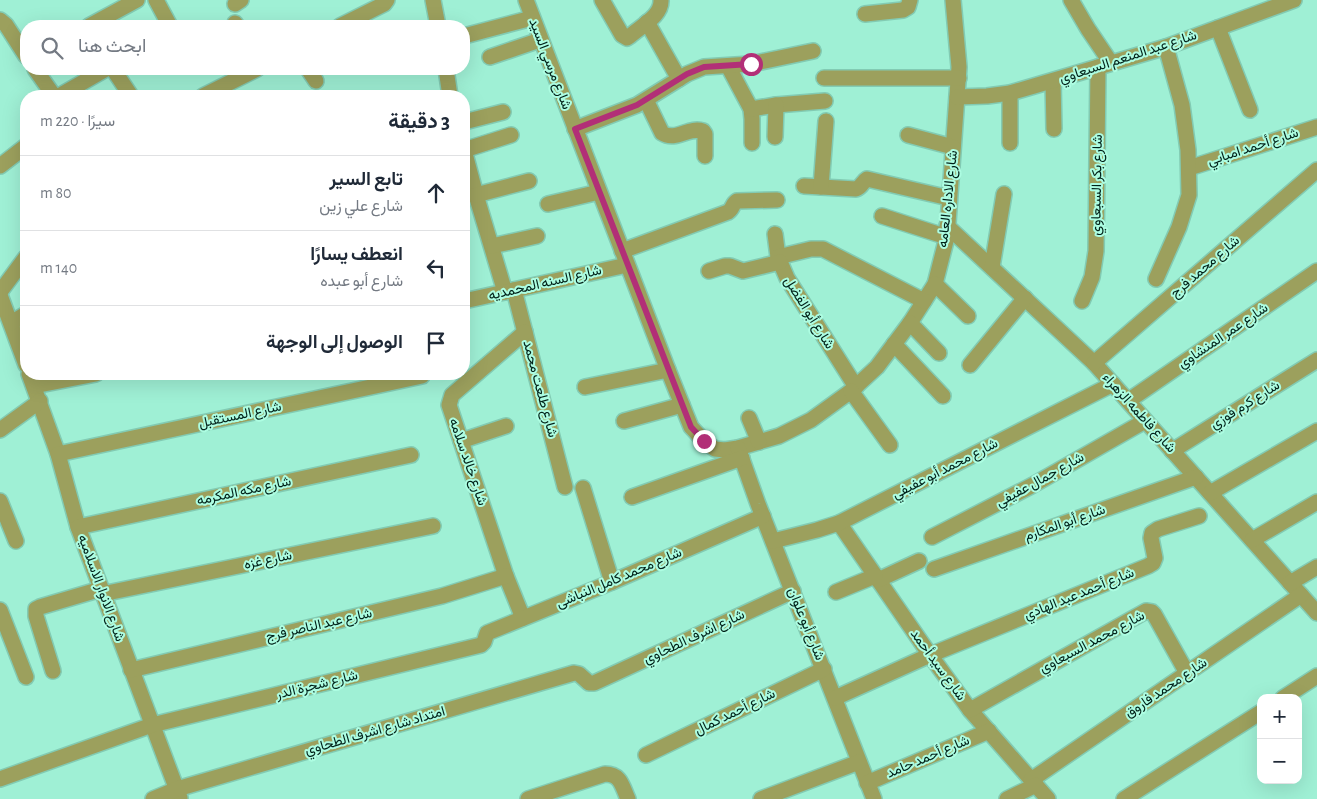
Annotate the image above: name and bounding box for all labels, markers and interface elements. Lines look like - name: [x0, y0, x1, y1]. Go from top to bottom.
- street label: شارع مرسي السيد: [522, 17, 574, 113]
- search box: [20, 20, 470, 75]
- street label: شارع عبد المنعم السبعاوي: [1058, 28, 1200, 90]
- icon: search: [38, 34, 66, 62]
- text: ابحث هنا: [78, 37, 146, 56]
- route start: [740, 53, 763, 76]
- text: 3 دقيقة: [388, 111, 450, 132]
- text: سيرًا · 220 m: [40, 113, 115, 129]
- street label: شارع أحمد امبابي: [1206, 125, 1301, 172]
- street label: شارع بكر السبعاوي: [1089, 134, 1109, 236]
- street label: شارع الاداره العامه: [936, 150, 963, 249]
- text: تابع السير: [329, 170, 403, 189]
- icon: ahead: [422, 179, 450, 207]
- text: 80 m: [40, 185, 72, 201]
- text: شارع علي زين: [319, 198, 403, 214]
- street label: شارع محمد فرج: [1168, 233, 1244, 303]
- text: انعطف يسارًا: [310, 245, 403, 264]
- icon: left: [422, 254, 450, 282]
- text: 140 m: [40, 260, 77, 276]
- street label: شارع السنه المحمديه: [487, 263, 604, 306]
- text: شارع أبو عبده: [320, 273, 403, 289]
- street label: شارع أبو الفضل: [779, 274, 838, 353]
- street label: شارع عمر المنشاوي: [1176, 301, 1273, 375]
- icon: arrive: [422, 329, 450, 357]
- text: الوصول إلى الوجهة: [266, 333, 403, 352]
- street label: شارع طلعت محمد: [517, 339, 560, 440]
- street label: شارع فاطمه الزهراء: [1097, 370, 1178, 458]
- street label: شارع كرم فوزي: [1208, 378, 1284, 435]
- street label: شارع المستقبل: [197, 399, 283, 434]
- street label: شارع خالد سلامه: [444, 416, 490, 509]
- route end: [693, 430, 716, 453]
- street label: شارع محمد أبو عفيفي: [889, 435, 1002, 505]
- street label: شارع جمال عفيفي: [994, 450, 1088, 513]
- street label: شارع مكه المكرمه: [196, 474, 293, 511]
- street label: شارع أبو المكارم: [1022, 502, 1108, 546]
- street label: شارع الانوار الاسلاميه: [72, 533, 127, 644]
- street label: شارع محمد كامل النباشى: [554, 545, 685, 614]
- street label: شارع غزه: [243, 548, 294, 575]
- street label: شارع أحمد عبد الهادي: [1022, 565, 1137, 626]
- street label: شارع أبو علوان: [782, 585, 828, 663]
- street label: شارع عبد الناصر فرج: [264, 606, 374, 647]
- street label: شارع اشرف الطحاوي: [641, 607, 748, 670]
- street label: شارع محمد السبعاوي: [1037, 608, 1149, 679]
- street label: شارع سيد أحمد: [905, 626, 969, 705]
- street label: شارع محمد فاروق: [1122, 655, 1211, 723]
- street label: شارع شجرة الدر: [274, 668, 360, 705]
- street label: شارع أحمد كمال: [692, 686, 779, 740]
- map controls: [1257, 694, 1302, 784]
- button: +: [1257, 694, 1302, 739]
- street label: امتداد شارع اشرف الطحاوي: [303, 704, 448, 762]
- street label: شارع أحمد حامد: [884, 732, 973, 784]
- button: −: [1257, 739, 1302, 784]

